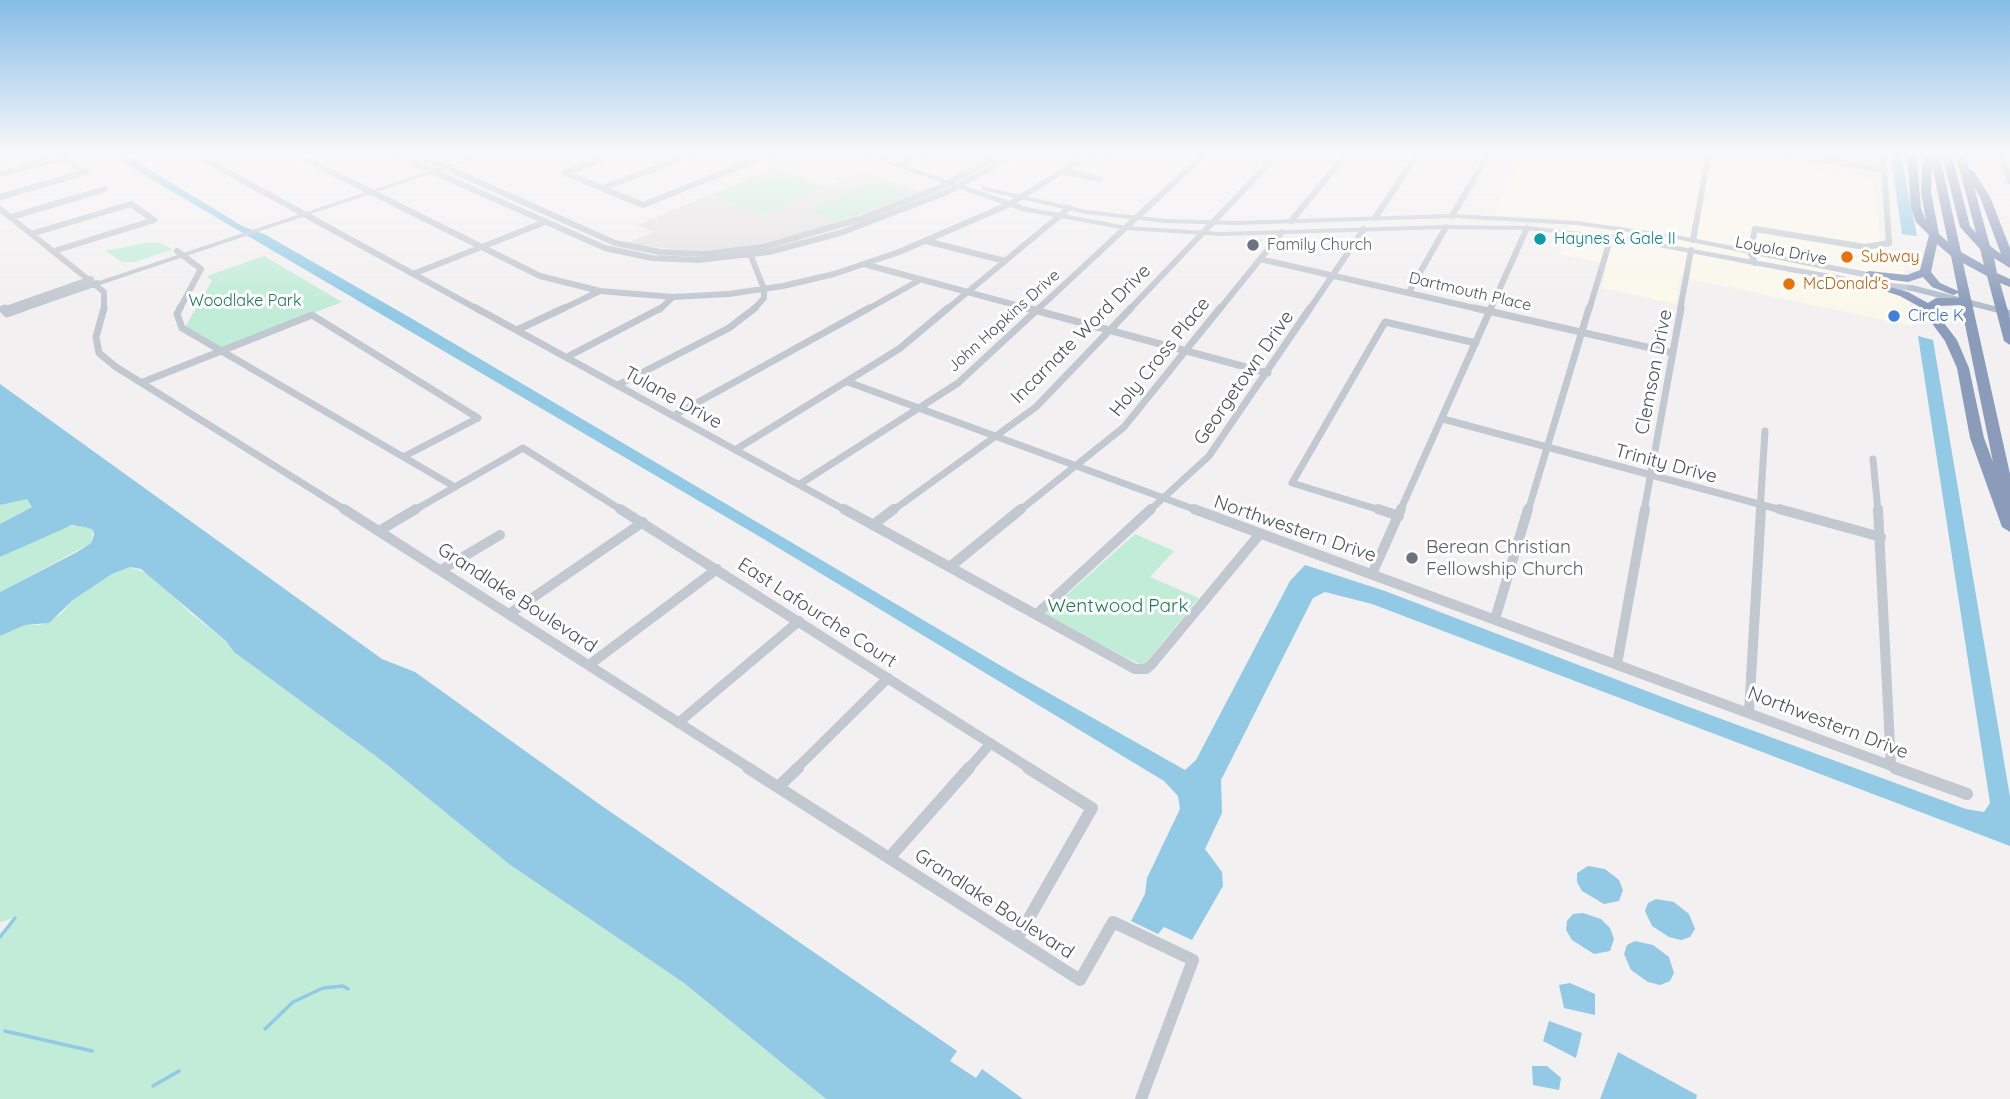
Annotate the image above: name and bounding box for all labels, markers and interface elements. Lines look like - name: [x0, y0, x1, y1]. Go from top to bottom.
- place label: Haynes & Gale II: [1554, 229, 1676, 249]
- marker: Haynes & Gale II: [1532, 231, 1548, 247]
- street label: Loyola Drive: [1733, 233, 1829, 269]
- place label: Family Church: [1267, 235, 1372, 255]
- marker: Family Church: [1245, 237, 1261, 253]
- place label: Subway: [1861, 247, 1920, 267]
- marker: Subway: [1839, 249, 1855, 265]
- street label: Incarnate Word Drive: [1006, 259, 1156, 409]
- street label: John Hopkins Drive: [944, 266, 1064, 376]
- street label: Dartmouth Place: [1407, 269, 1533, 315]
- place label: McDonald's: [1803, 274, 1889, 294]
- marker: McDonald's: [1781, 276, 1797, 292]
- park label: Woodlake Park: [188, 291, 302, 311]
- street label: Holy Cross Place: [1105, 293, 1215, 421]
- street label: Georgetown Drive: [1189, 306, 1299, 450]
- place label: Circle K: [1908, 306, 1964, 326]
- street label: Clemson Drive: [1631, 308, 1677, 436]
- marker: Circle K: [1886, 308, 1902, 324]
- street label: Tulane Drive: [620, 362, 726, 434]
- street label: Trinity Drive: [1612, 439, 1720, 489]
- street label: Northwestern Drive: [1211, 491, 1379, 567]
- place label: Berean Christian Fellowship Church: [1426, 536, 1583, 580]
- street label: Grandlake Boulevard: [433, 538, 601, 658]
- marker: Berean Christian Fellowship Church: [1404, 550, 1420, 566]
- street label: East Lafourche Court: [733, 553, 901, 673]
- park label: Wentwood Park: [1047, 595, 1189, 617]
- street label: Northwestern Drive: [1745, 682, 1911, 764]
- street label: Grandlake Boulevard: [910, 844, 1078, 964]

